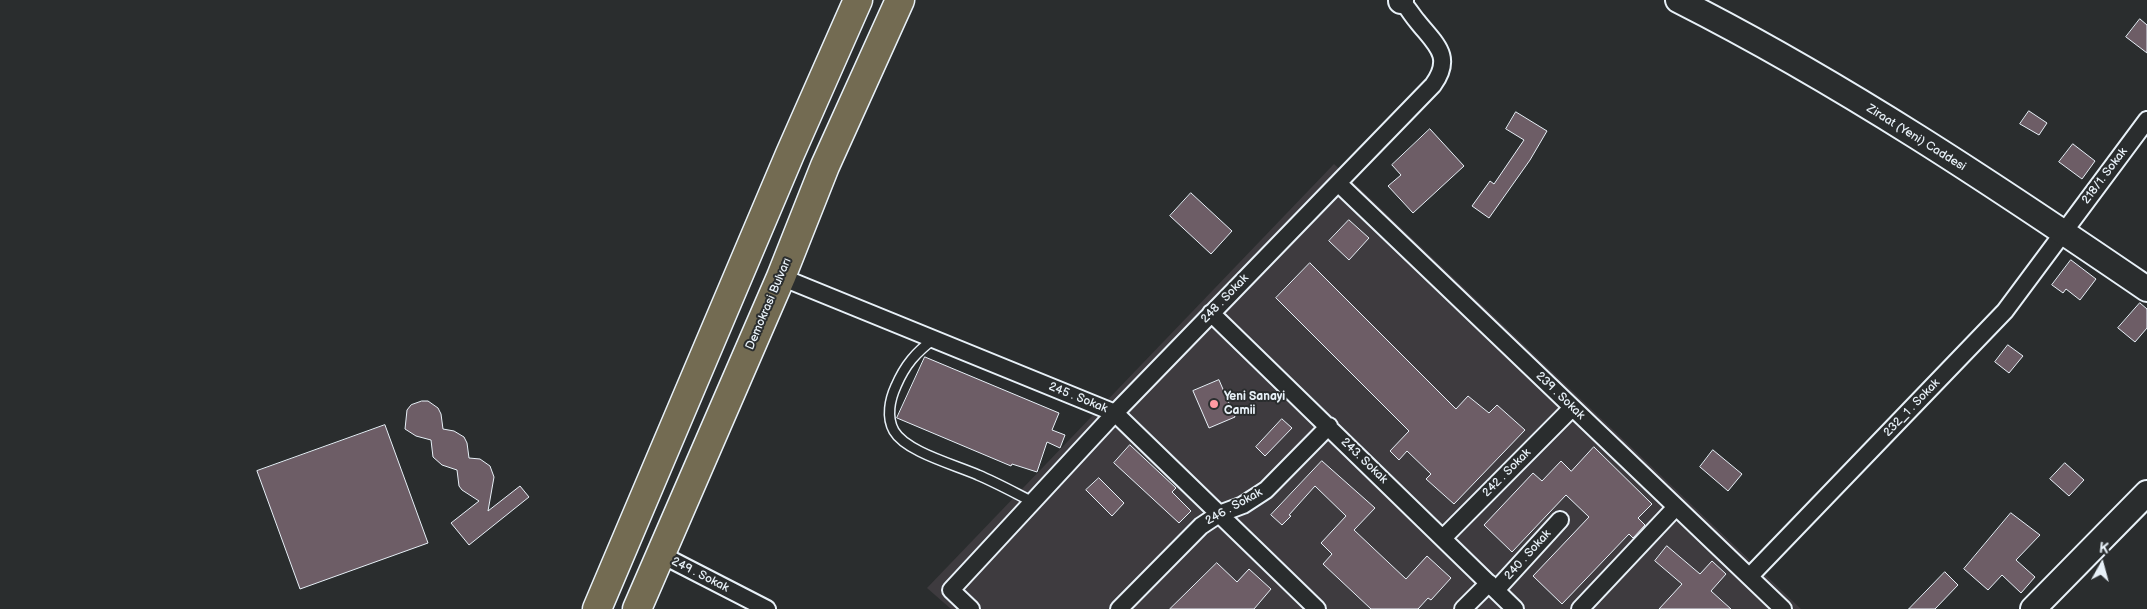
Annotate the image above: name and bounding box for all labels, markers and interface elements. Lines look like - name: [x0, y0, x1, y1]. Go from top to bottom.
- street label: Ziraat (Yeni) Caddesi: [1864, 102, 1968, 174]
- street label: 218/1. Sokak: [2079, 145, 2131, 207]
- street label: Demokrasi Bulvarı: [743, 256, 795, 352]
- street label: 248 . Sokak: [1198, 272, 1252, 326]
- street label: 239 . Sokak: [1533, 369, 1587, 423]
- street label: 232_1 . Sokak: [1881, 376, 1943, 440]
- street label: 245 . Sokak: [1046, 380, 1110, 416]
- place label: Yeni Sanayi Camii: [1224, 390, 1285, 418]
- marker: Yeni Sanayi Camii: [1208, 398, 1220, 410]
- street label: 243. Sokak: [1338, 435, 1390, 487]
- street label: 242 . Sokak: [1480, 446, 1534, 500]
- street label: 246 . Sokak: [1203, 485, 1265, 529]
- street label: 240 . Sokak: [1502, 527, 1554, 583]
- north arrow: [2077, 539, 2127, 589]
- text: K: [2098, 540, 2110, 558]
- street label: 249 . Sokak: [669, 554, 731, 596]

